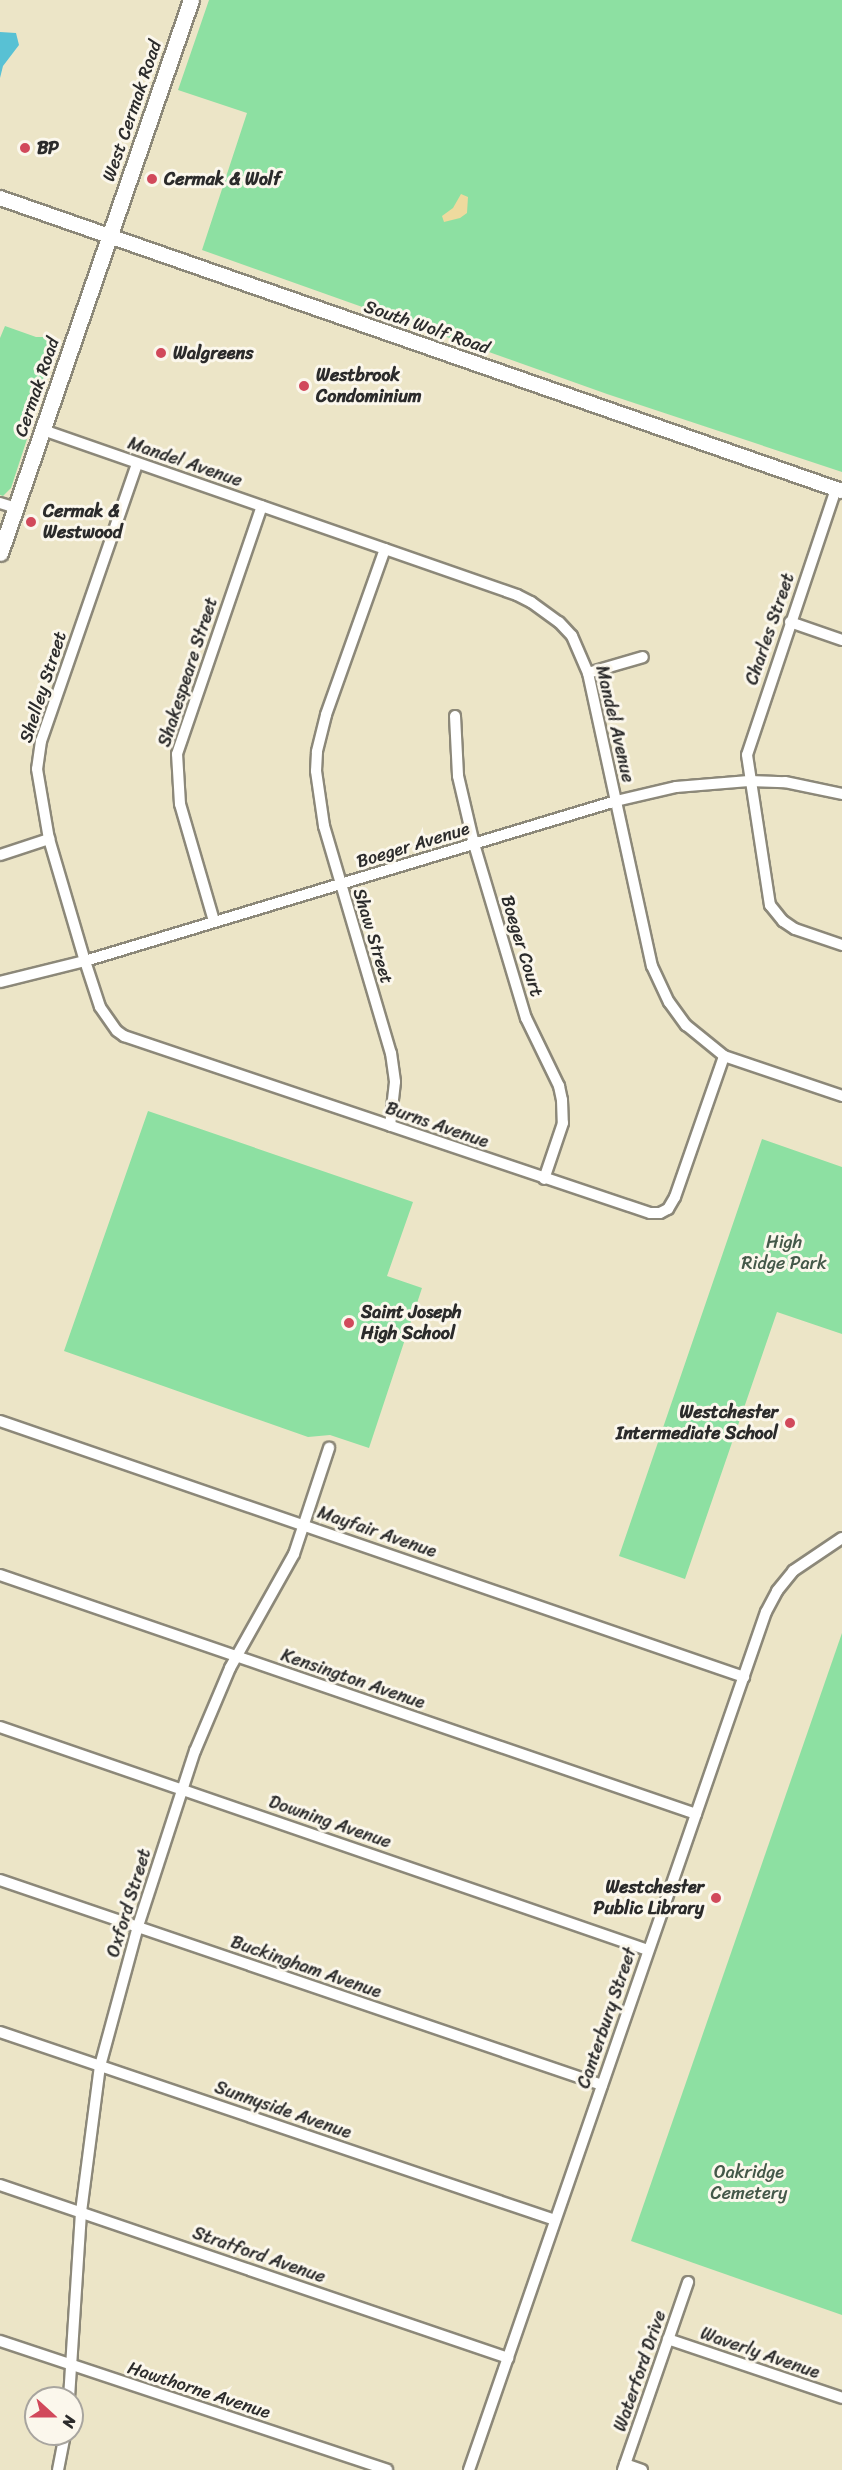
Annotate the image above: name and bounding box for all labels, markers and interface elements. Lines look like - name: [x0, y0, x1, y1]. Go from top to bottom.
- street label: West Cermak Road: [98, 38, 166, 184]
- place label: BP: [37, 137, 59, 159]
- marker: BP: [18, 141, 32, 155]
- place label: Cermak & Wolf: [164, 168, 281, 190]
- marker: Cermak & Wolf: [145, 172, 159, 186]
- street label: South Wolf Road: [361, 295, 493, 359]
- street label: Cermak Road: [10, 335, 64, 439]
- place label: Walgreens: [173, 342, 253, 364]
- marker: Walgreens: [154, 346, 168, 360]
- place label: Westbrook Condominium: [316, 365, 422, 407]
- marker: Westbrook Condominium: [297, 379, 311, 393]
- street label: Mandel Avenue: [125, 432, 245, 492]
- place label: Cermak & Westwood: [43, 501, 122, 544]
- marker: Cermak & Westwood: [24, 515, 38, 529]
- street label: Charles Street: [741, 570, 799, 688]
- street label: Shakespeare Street: [154, 594, 222, 750]
- street label: Shelley Street: [15, 629, 71, 745]
- street label: Mandel Avenue: [591, 663, 639, 785]
- street label: Boeger Avenue: [354, 818, 472, 872]
- street label: Shaw Street: [348, 885, 398, 987]
- street label: Boeger Court: [496, 893, 548, 999]
- street label: Burns Avenue: [383, 1097, 491, 1153]
- park label: High Ridge Park: [741, 1232, 827, 1274]
- place label: Saint Joseph High School: [361, 1302, 463, 1344]
- marker: Saint Joseph High School: [342, 1316, 356, 1330]
- place label: Westchester Intermediate School: [616, 1402, 778, 1444]
- marker: Westchester Intermediate School: [783, 1416, 797, 1430]
- street label: Mayfair Avenue: [315, 1502, 439, 1562]
- street label: Kensington Avenue: [278, 1644, 428, 1714]
- street label: Downing Avenue: [266, 1791, 394, 1853]
- street label: Oxford Street: [102, 1846, 156, 1960]
- place label: Westchester Public Library: [593, 1877, 704, 1920]
- marker: Westchester Public Library: [709, 1891, 723, 1905]
- street label: Buckingham Avenue: [228, 1931, 384, 2003]
- street label: Canterbury Street: [573, 1945, 641, 2091]
- street label: Sunnyside Avenue: [212, 2076, 354, 2144]
- park label: Oakridge Cemetery: [711, 2162, 787, 2204]
- street label: Stratford Avenue: [190, 2222, 328, 2288]
- street label: Waterford Drive: [609, 2308, 671, 2434]
- street label: Waverly Avenue: [698, 2323, 822, 2383]
- street label: Hawthorne Avenue: [125, 2357, 273, 2423]
- north arrow: [24, 2386, 84, 2446]
- text: N: [54, 2412, 85, 2432]

